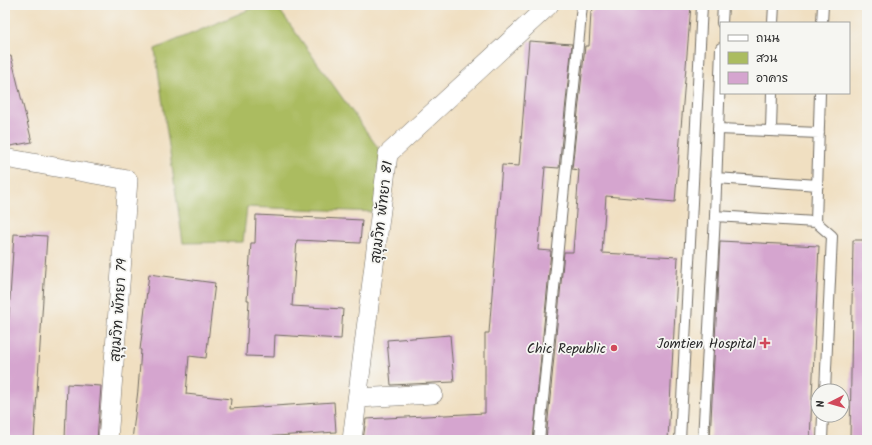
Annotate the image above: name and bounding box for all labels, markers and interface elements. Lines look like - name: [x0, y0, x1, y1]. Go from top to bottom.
- legend: [720, 22, 850, 94]
- text: ถนน: [756, 29, 780, 48]
- text: สวน: [756, 49, 777, 68]
- text: อาคาร: [756, 69, 788, 88]
- street label: สุขุมวิท พัทยา 81: [365, 160, 399, 265]
- street label: สุขุมวิท พัทยา 79: [104, 258, 134, 362]
- place label: Jomtien Hospital: [657, 333, 757, 355]
- marker: Jomtien Hospital: [759, 337, 771, 349]
- place label: Chic Republic: [527, 338, 606, 360]
- marker: Chic Republic: [609, 343, 619, 353]
- north arrow: [810, 383, 850, 423]
- text: N: [812, 399, 830, 408]

